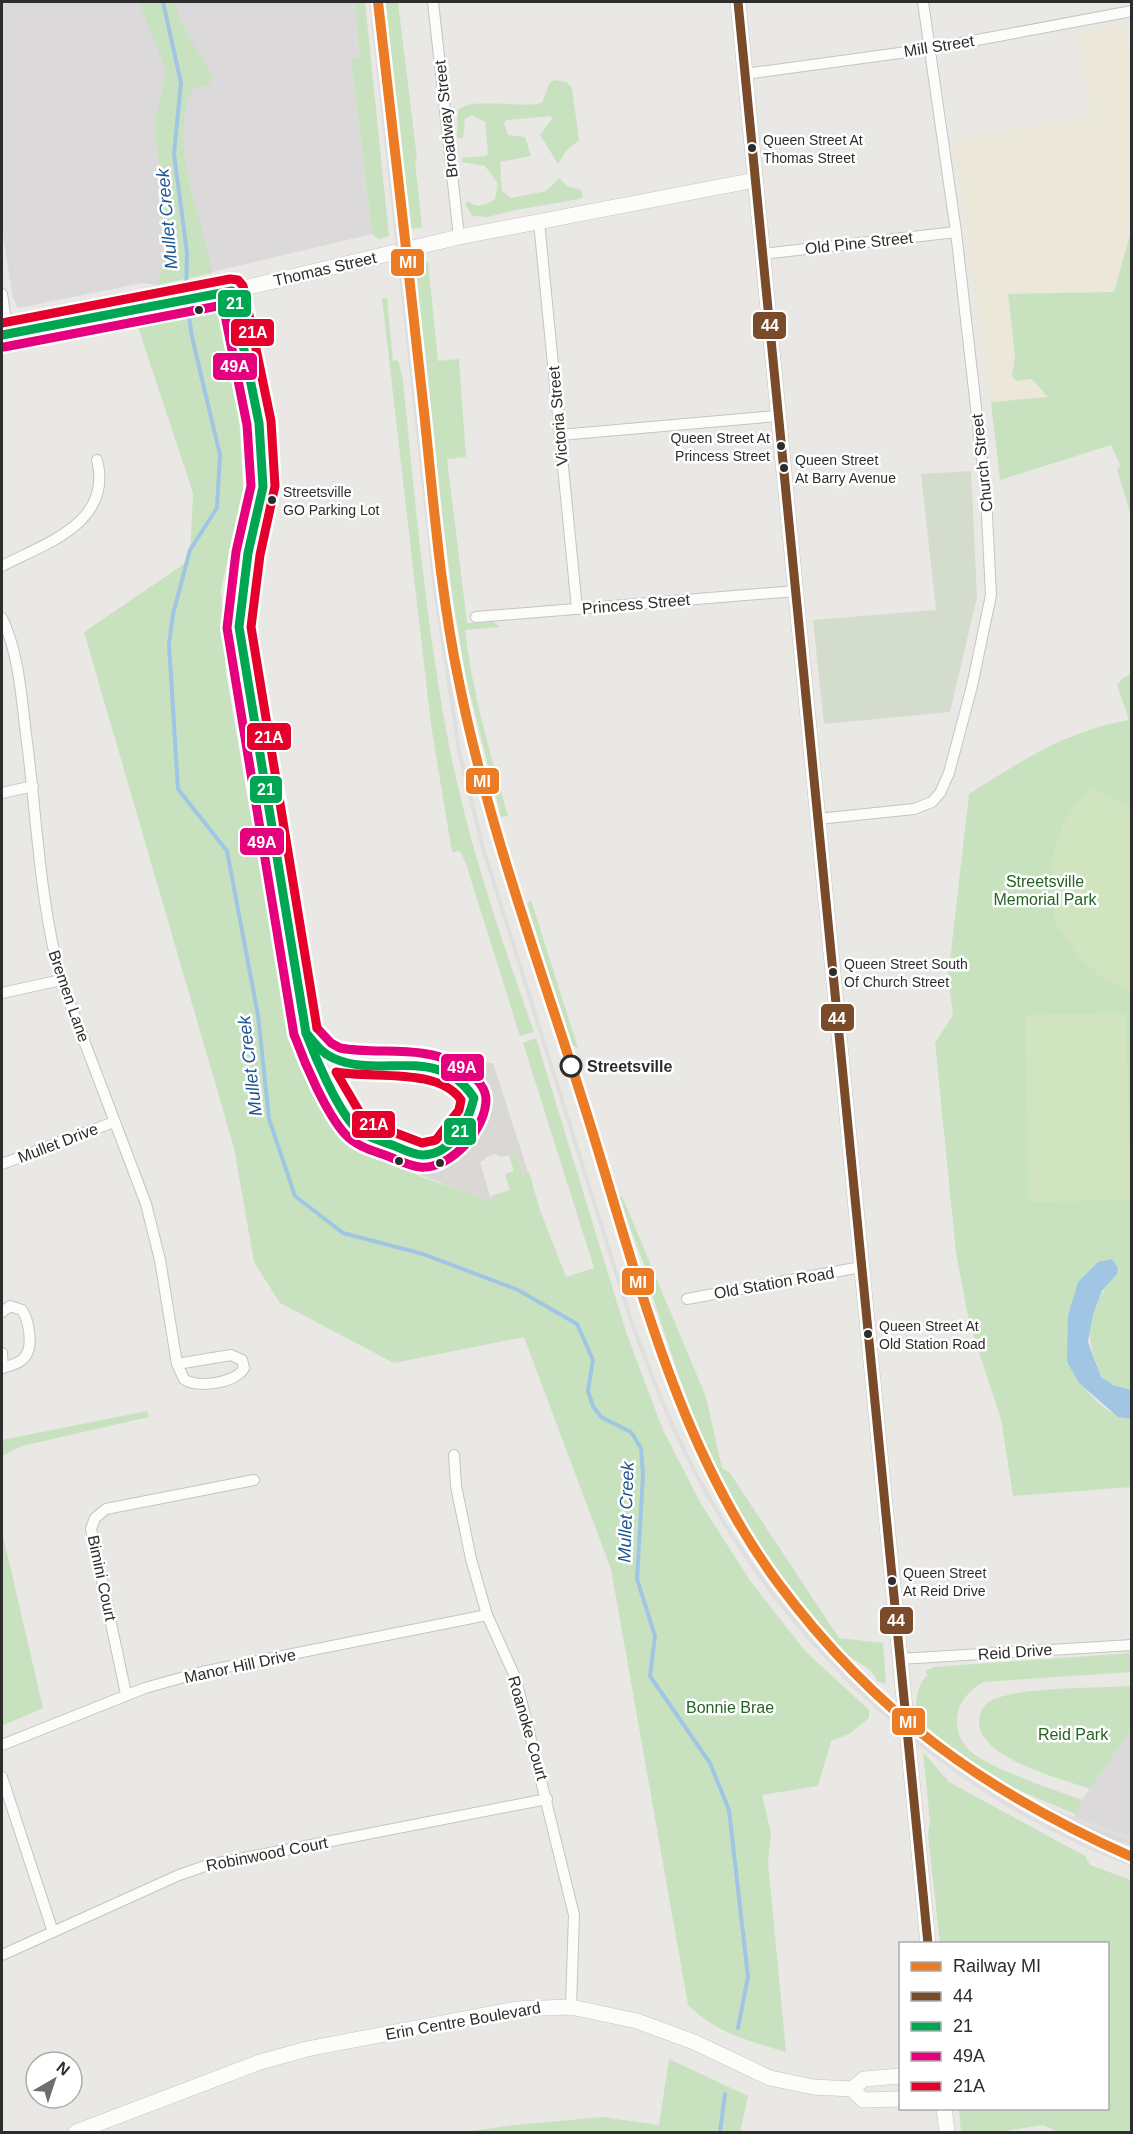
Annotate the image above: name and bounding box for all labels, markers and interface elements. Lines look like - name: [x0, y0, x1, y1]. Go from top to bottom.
- street label: Mill Street: [903, 32, 976, 60]
- street label: Broadway Street: [431, 59, 461, 179]
- place label: Queen Street At Thomas Street: [763, 132, 863, 166]
- marker: Queen Street At Thomas Street: [746, 142, 758, 154]
- water label: Mullet Creek: [153, 167, 181, 270]
- street label: Old Pine Street: [804, 229, 914, 257]
- line badge: MI: [390, 248, 425, 277]
- street label: Thomas Street: [272, 249, 379, 289]
- text: MI: [399, 254, 417, 271]
- line badge: 21: [217, 289, 252, 318]
- text: 21: [226, 295, 244, 312]
- unlabelled marker: [193, 304, 205, 316]
- line badge: 44: [752, 311, 787, 340]
- text: 44: [761, 317, 779, 334]
- line badge: 21A: [230, 318, 275, 347]
- text: 21A: [238, 324, 268, 341]
- line badge: 49A: [212, 352, 258, 381]
- text: 49A: [220, 358, 250, 375]
- street label: Victoria Street: [545, 365, 571, 467]
- street label: Church Street: [968, 412, 996, 513]
- place label: Queen Street At Princess Street: [670, 430, 770, 464]
- marker: Queen Street At Princess Street: [775, 440, 787, 452]
- place label: Queen Street At Barry Avenue: [795, 452, 896, 486]
- marker: Queen Street At Barry Avenue: [778, 462, 790, 474]
- place label: Streetsville GO Parking Lot: [283, 484, 380, 518]
- marker: Streetsville GO Parking Lot: [266, 494, 278, 506]
- street label: Princess Street: [581, 591, 691, 617]
- line badge: 21A: [246, 722, 292, 751]
- text: 21A: [254, 729, 284, 746]
- line badge: MI: [465, 767, 500, 795]
- text: MI: [473, 773, 491, 790]
- line badge: 21: [249, 775, 283, 804]
- text: 21: [257, 781, 275, 798]
- line badge: 49A: [239, 827, 285, 856]
- text: 49A: [247, 834, 277, 851]
- park label: Streetsville Memorial Park: [993, 873, 1098, 908]
- street label: Bremen Lane: [45, 948, 93, 1044]
- place label: Queen Street South Of Church Street: [844, 956, 968, 990]
- marker: Queen Street South Of Church Street: [827, 966, 839, 978]
- line badge: 44: [820, 1003, 855, 1032]
- text: 44: [828, 1010, 846, 1027]
- water label: Mullet Creek: [234, 1014, 266, 1117]
- line badge: 49A: [440, 1053, 485, 1082]
- marker: Streetsville: [560, 1055, 582, 1077]
- place label: Streetsville: [587, 1058, 672, 1075]
- text: 49A: [447, 1059, 477, 1076]
- line badge: 21A: [351, 1110, 396, 1139]
- text: 21A: [359, 1116, 389, 1133]
- line badge: 21: [443, 1117, 477, 1146]
- street label: Mullet Drive: [16, 1120, 101, 1166]
- text: 21: [451, 1123, 469, 1140]
- unlabelled marker: [393, 1155, 405, 1167]
- unlabelled marker: [434, 1157, 446, 1169]
- street label: Old Station Road: [713, 1264, 835, 1302]
- line badge: MI: [621, 1267, 655, 1296]
- text: MI: [629, 1274, 647, 1291]
- place label: Queen Street At Old Station Road: [879, 1318, 986, 1352]
- marker: Queen Street At Old Station Road: [862, 1328, 874, 1340]
- water label: Mullet Creek: [614, 1460, 638, 1563]
- street label: Bimini Court: [85, 1534, 119, 1623]
- place label: Queen Street At Reid Drive: [903, 1565, 986, 1599]
- marker: Queen Street At Reid Drive: [886, 1575, 898, 1587]
- line badge: 44: [879, 1606, 914, 1635]
- text: 44: [887, 1612, 905, 1629]
- street label: Reid Drive: [977, 1641, 1053, 1663]
- street label: Manor Hill Drive: [183, 1646, 298, 1686]
- street label: Roanoke Court: [505, 1674, 551, 1783]
- park label: Bonnie Brae: [686, 1699, 774, 1716]
- line badge: MI: [891, 1707, 926, 1736]
- text: MI: [899, 1714, 917, 1731]
- park label: Reid Park: [1038, 1726, 1109, 1743]
- street label: Robinwood Court: [205, 1834, 330, 1874]
- legend: [899, 1942, 1109, 2110]
- text: Railway MI: [953, 1956, 1041, 1976]
- text: 44: [953, 1986, 973, 2006]
- street label: Erin Centre Boulevard: [384, 1999, 542, 2043]
- text: 21: [953, 2016, 973, 2036]
- text: 49A: [953, 2046, 985, 2066]
- north arrow: [24, 2050, 84, 2110]
- text: N: [53, 2058, 73, 2079]
- text: 21A: [953, 2076, 985, 2096]

